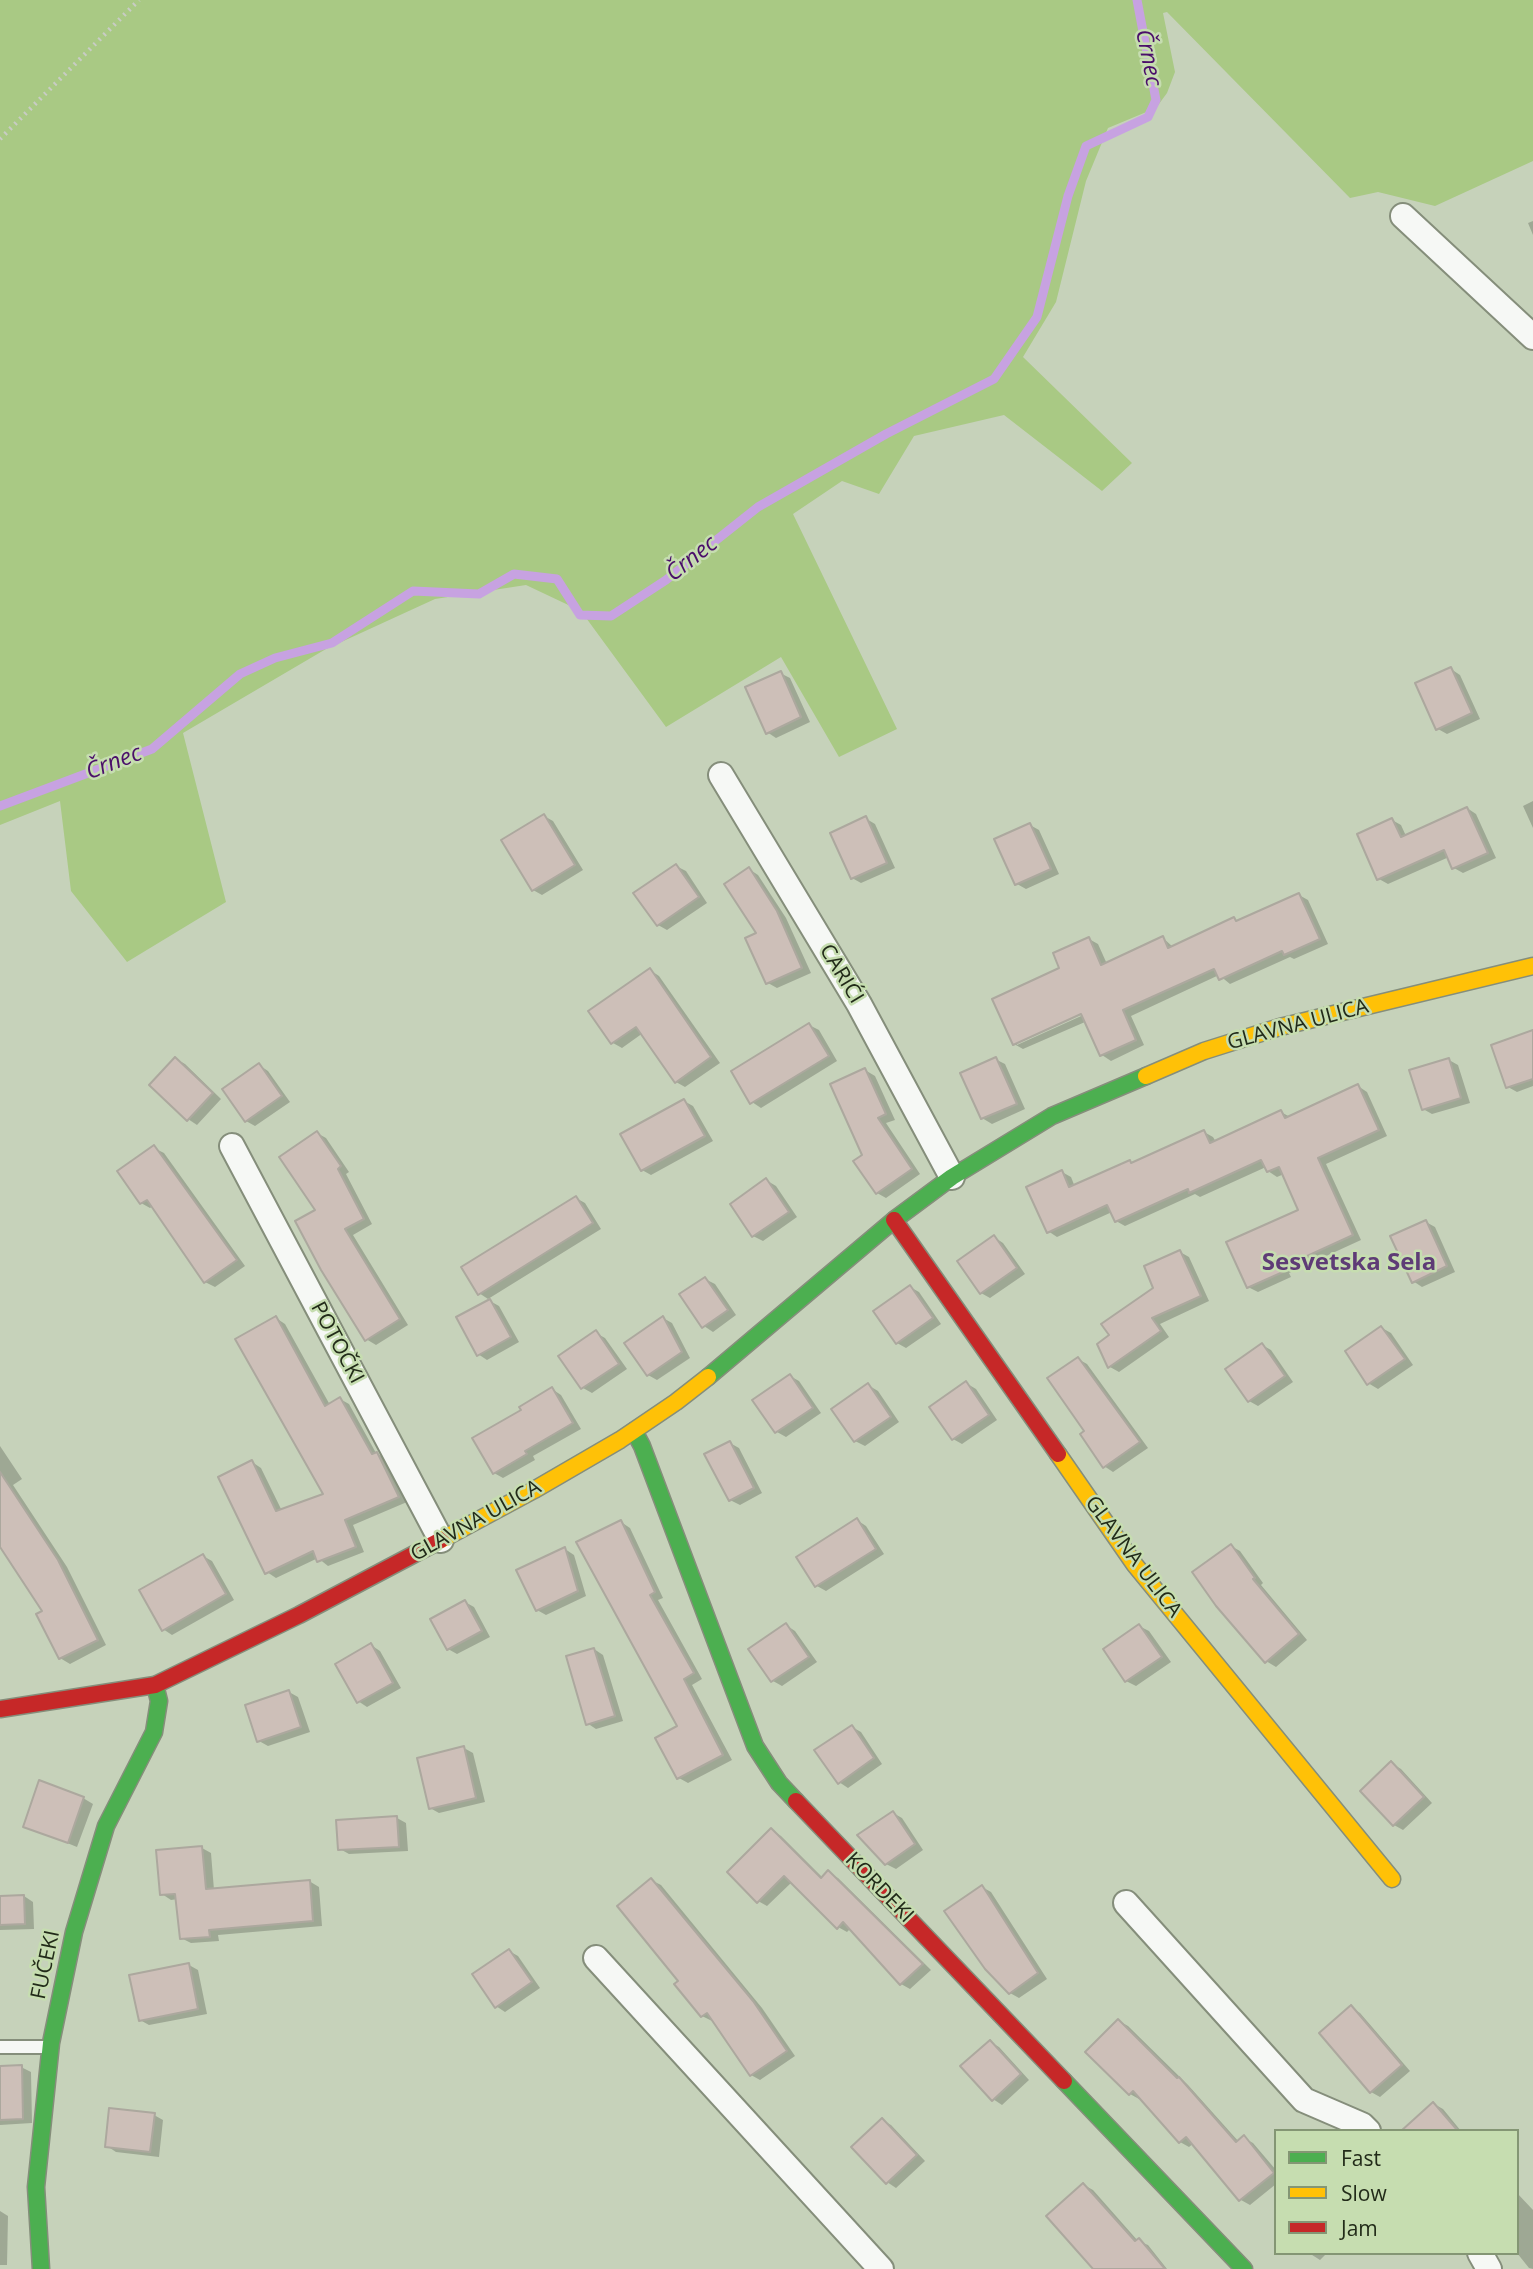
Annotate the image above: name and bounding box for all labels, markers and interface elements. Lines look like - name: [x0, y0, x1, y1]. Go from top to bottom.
- water label: Črnec: [1129, 27, 1167, 89]
- water label: Črnec: [661, 530, 723, 588]
- water label: Črnec: [82, 740, 146, 786]
- street label: CARIĆI: [814, 940, 868, 1008]
- street label: GLAVNA ULICA: [1225, 994, 1371, 1056]
- district label: Sesvetska Sela: [1262, 1249, 1436, 1277]
- street label: POTOČKI: [305, 1298, 369, 1388]
- street label: GLAVNA ULICA: [406, 1475, 546, 1567]
- street label: GLAVNA ULICA: [1079, 1491, 1187, 1623]
- street label: KORDEKI: [839, 1848, 919, 1928]
- street label: FUČEKI: [26, 1928, 66, 2002]
- legend: [1274, 2129, 1519, 2255]
- text: Fast: [1341, 2144, 1381, 2172]
- text: Slow: [1341, 2179, 1387, 2207]
- text: Jam: [1341, 2214, 1378, 2242]

